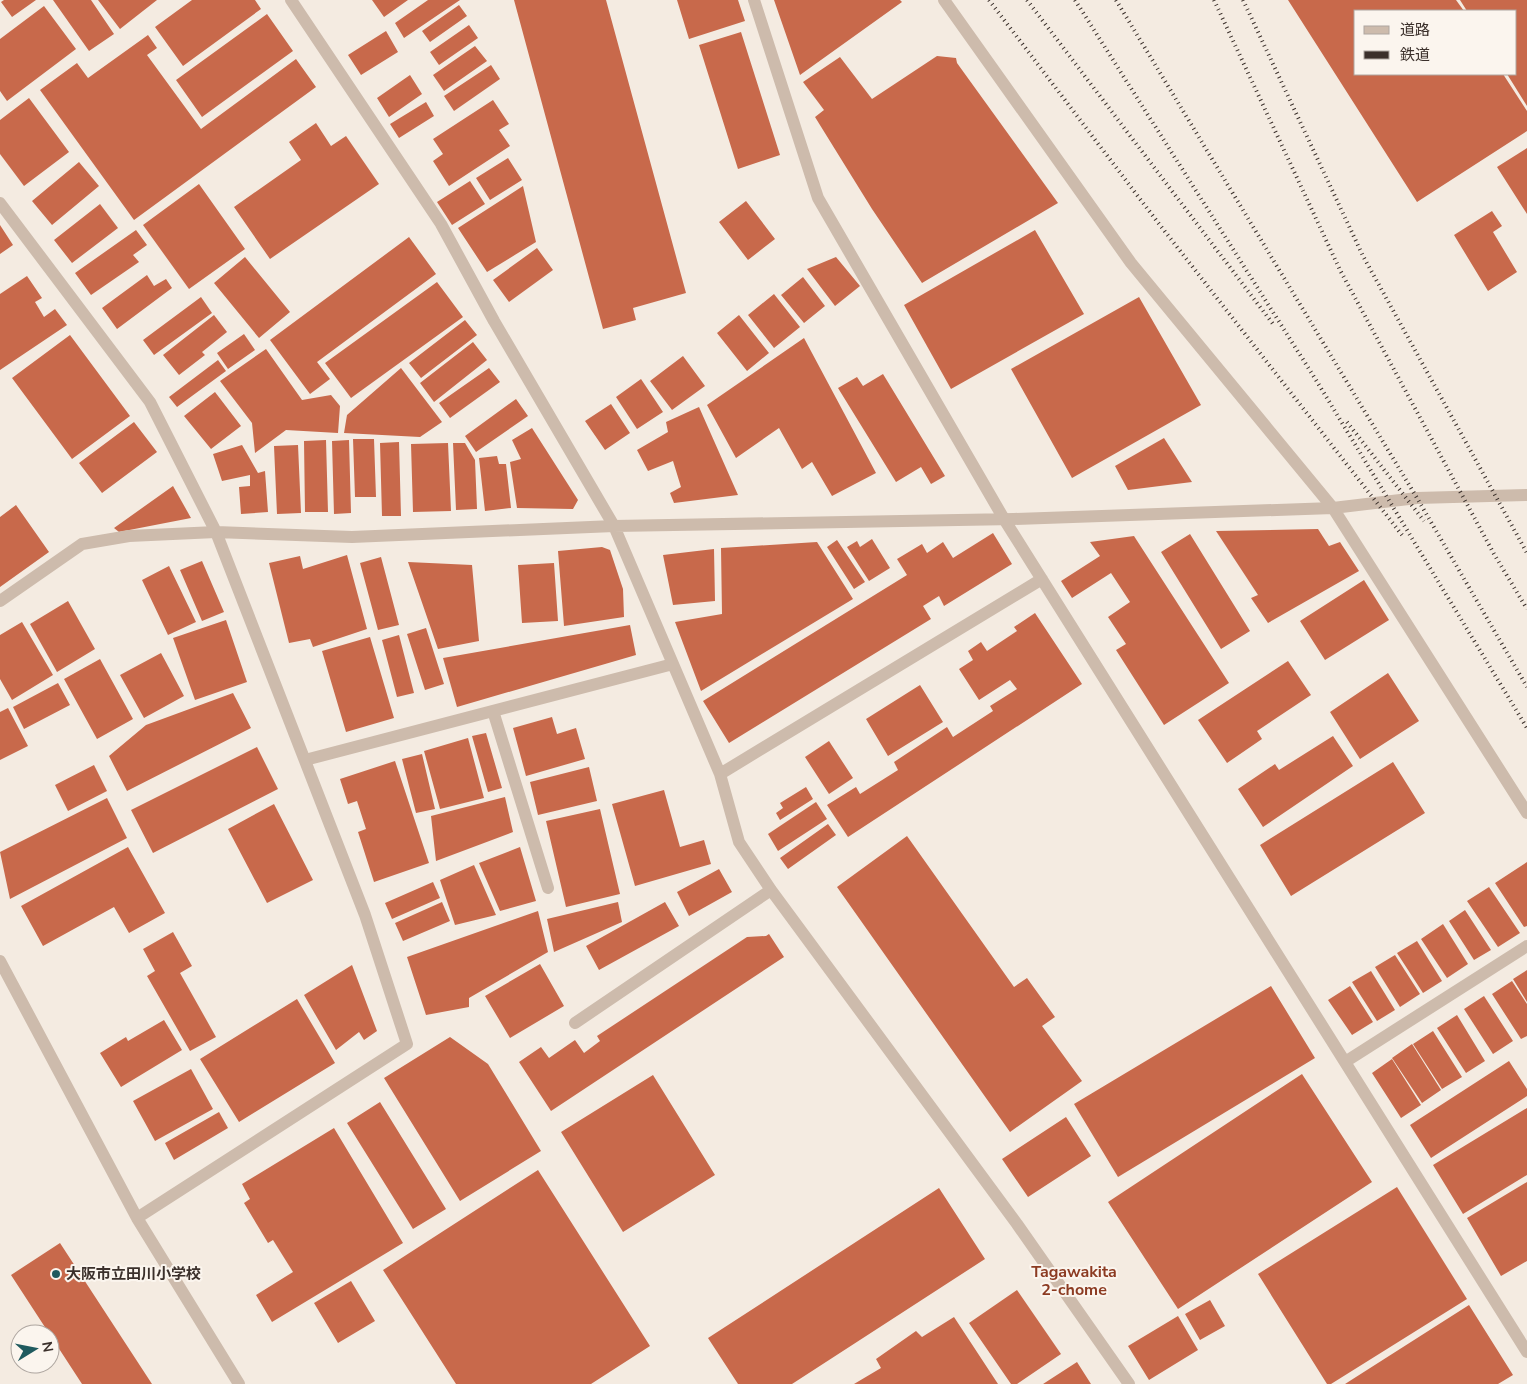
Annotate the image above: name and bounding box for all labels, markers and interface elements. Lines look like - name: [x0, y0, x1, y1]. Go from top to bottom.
- legend: [1354, 10, 1517, 75]
- text: 道路: [1400, 20, 1430, 40]
- text: 鉄道: [1400, 45, 1430, 65]
- district label: Tagawakita 2-chome: [1031, 1261, 1117, 1301]
- place label: 大阪市立田川小学校: [66, 1264, 201, 1284]
- marker: 大阪市立田川小学校: [50, 1268, 62, 1280]
- north arrow: [10, 1324, 60, 1374]
- text: N: [37, 1340, 58, 1354]

